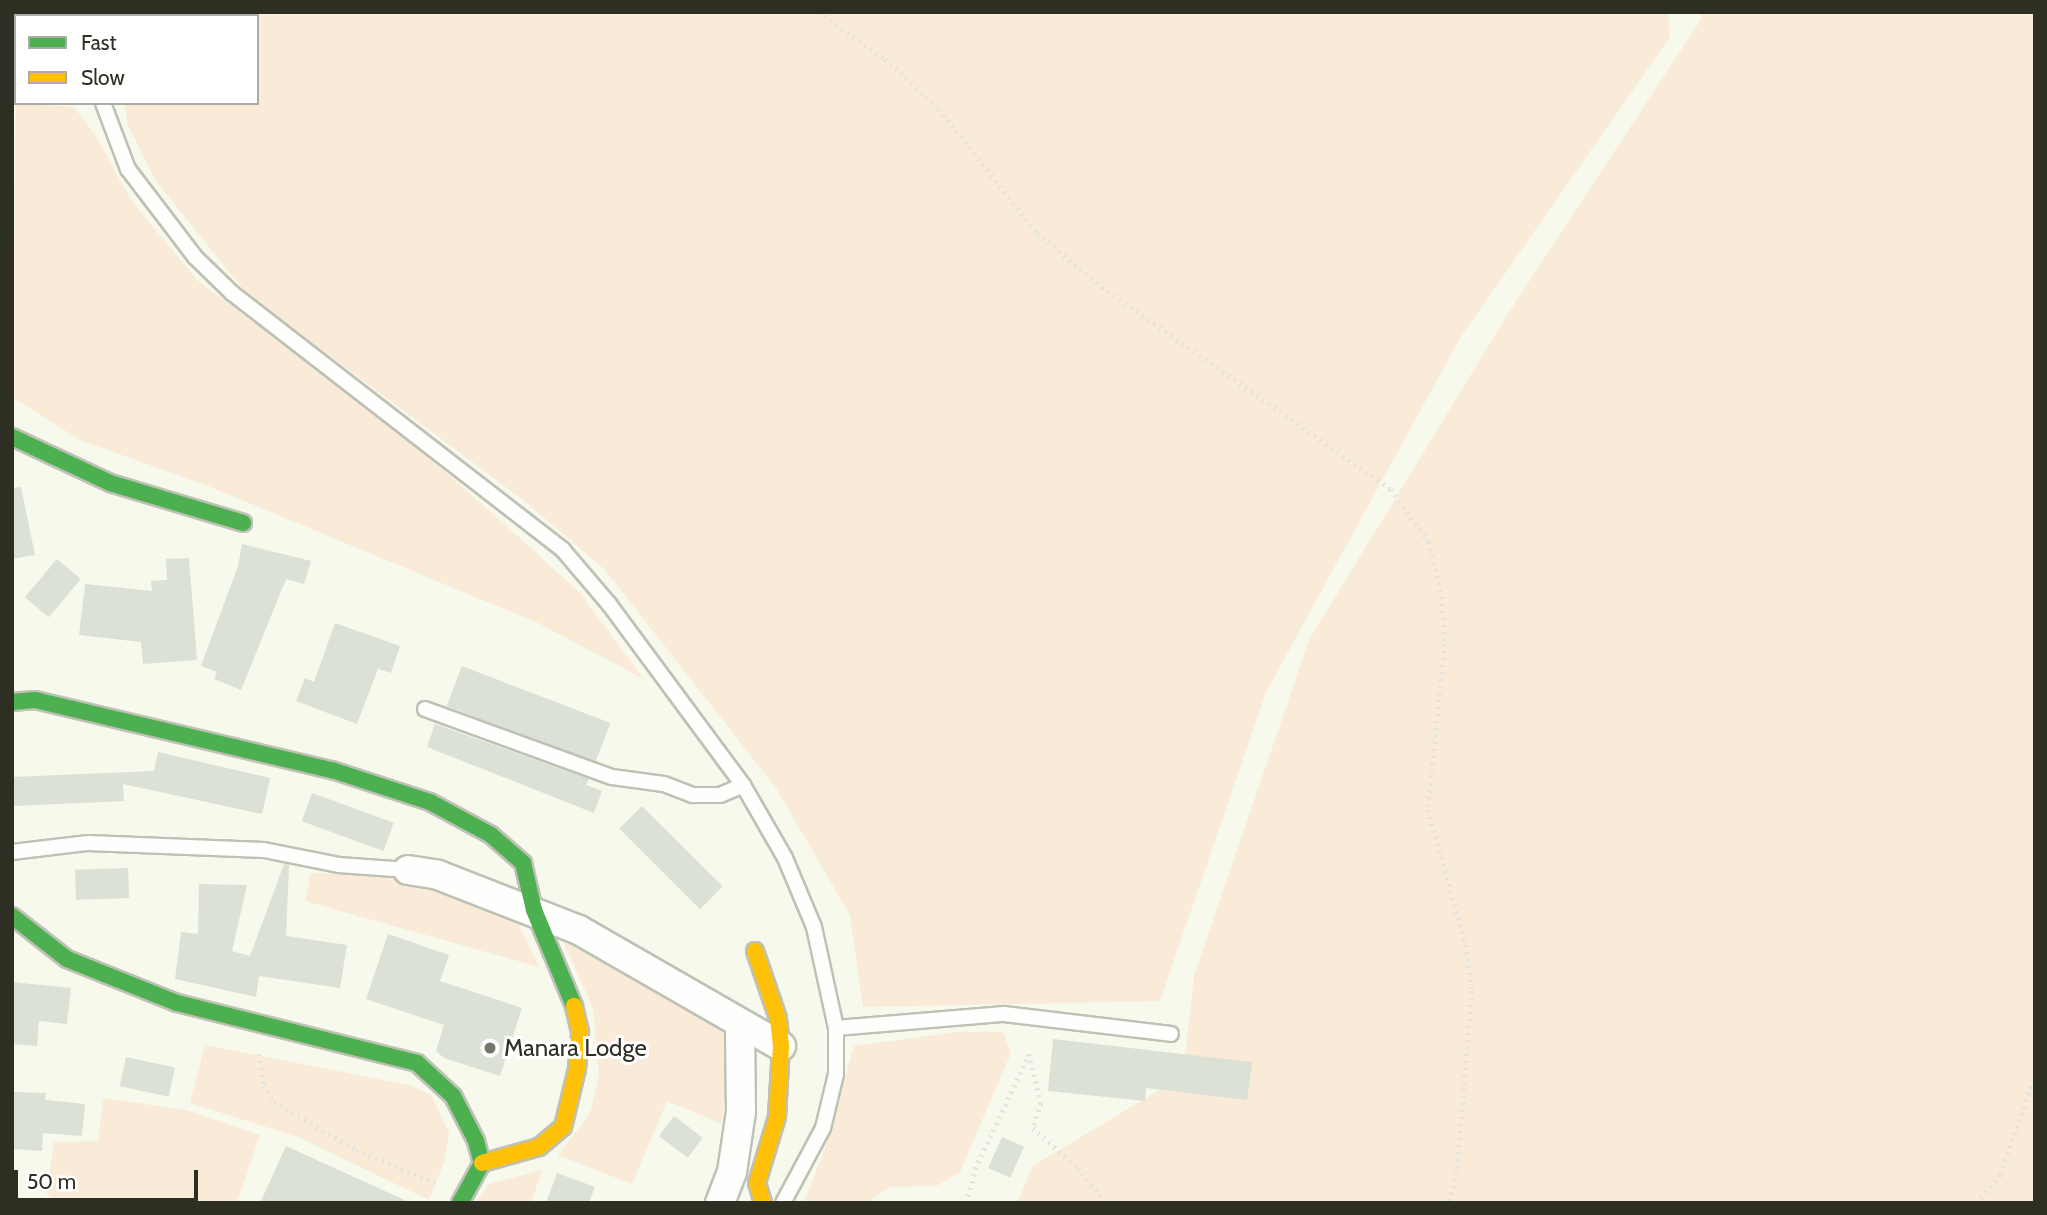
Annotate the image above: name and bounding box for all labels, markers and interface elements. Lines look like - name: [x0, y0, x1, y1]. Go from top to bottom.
- legend: [14, 14, 259, 105]
- text: Fast: [81, 30, 117, 55]
- text: Slow: [81, 65, 125, 90]
- place label: Manara Lodge: [504, 1034, 647, 1062]
- marker: Manara Lodge: [482, 1040, 498, 1056]
- scale bar: [18, 1156, 201, 1200]
- text: 50 m: [27, 1169, 76, 1194]

